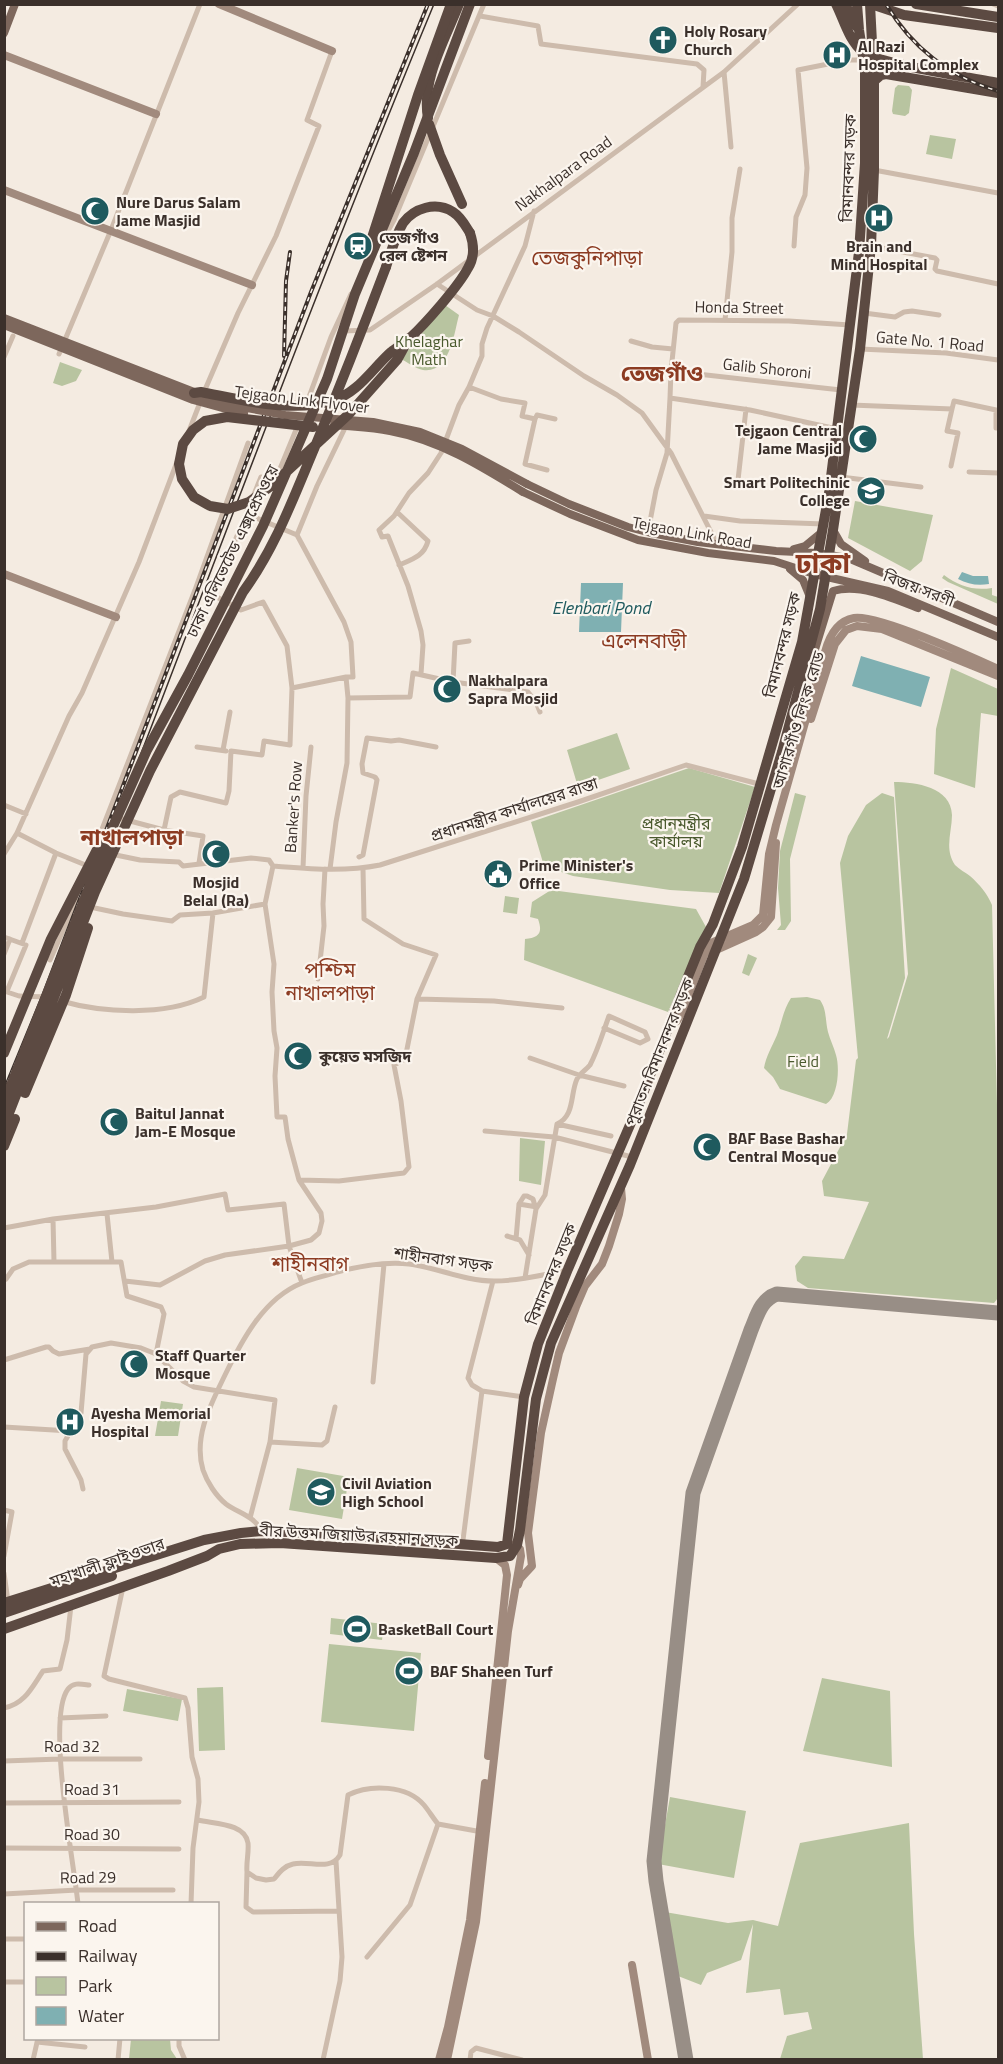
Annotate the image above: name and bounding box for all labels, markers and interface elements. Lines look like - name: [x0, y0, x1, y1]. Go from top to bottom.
- place label: Holy Rosary Church: [684, 19, 767, 61]
- church icon: Holy Rosary Church: [647, 24, 679, 56]
- place label: Al Razi Hospital Complex: [858, 34, 979, 76]
- hospital icon: Al Razi Hospital Complex: [821, 39, 853, 71]
- street label: বিমানবন্দর সড়ক: [834, 113, 862, 223]
- street label: Nakhalpara Road: [509, 130, 617, 216]
- place label: Nure Darus Salam Jame Masjid: [116, 190, 241, 232]
- mosque icon: Nure Darus Salam Jame Masjid: [79, 195, 111, 227]
- hospital icon: Brain and Mind Hospital: [863, 202, 895, 234]
- place label: তেজগাঁও রেল ষ্টেশন: [379, 225, 448, 267]
- station icon: তেজগাঁও রেল ষ্টেশন: [342, 230, 374, 262]
- place label: Brain and Mind Hospital: [831, 234, 927, 276]
- district label: তেজকুনিপাড়া: [531, 242, 643, 273]
- street label: Honda Street: [694, 294, 784, 320]
- street label: Gate No. 1 Road: [875, 324, 985, 358]
- park label: Khelaghar Math: [395, 329, 463, 371]
- street label: Galib Shoroni: [722, 351, 812, 385]
- district label: তেজগাঁও: [621, 356, 703, 390]
- street label: Tejgaon Link Flyover: [233, 379, 371, 419]
- place label: Tejgaon Central Jame Masjid: [735, 418, 842, 460]
- mosque icon: Tejgaon Central Jame Masjid: [847, 423, 879, 455]
- street label: ঢাকা এলিভেটেড এক্সপ্রেসওয়ে: [179, 460, 285, 642]
- place label: Smart Politechinic College: [724, 470, 850, 512]
- school or university icon: Smart Politechinic College: [855, 475, 887, 507]
- street label: Tejgaon Link Road: [630, 510, 754, 554]
- district label: ঢাকা: [795, 541, 851, 584]
- street label: বিজয় সরণী: [879, 563, 959, 613]
- street label: বিমানবন্দর সড়ক: [757, 589, 807, 701]
- water label: Elenbari Pond: [552, 594, 652, 621]
- district label: এলেনবাড়ী: [601, 625, 687, 656]
- street label: আগারগাঁও লিংক রোড: [765, 648, 831, 793]
- place label: Nakhalpara Sapra Mosjid: [468, 668, 558, 710]
- mosque icon: Nakhalpara Sapra Mosjid: [431, 673, 463, 705]
- street label: Banker's Row: [278, 760, 308, 854]
- street label: প্রধানমন্ত্রীর কার্যালয়ের রাস্তা: [427, 770, 602, 847]
- park label: প্রধানমন্ত্রীর কার্যালয়: [641, 811, 711, 853]
- district label: নাখালপাড়া: [79, 820, 184, 854]
- mosque icon: Mosjid Belal (Ra): [200, 838, 232, 870]
- place label: Prime Minister's Office: [519, 853, 633, 895]
- public building icon: Prime Minister's Office: [482, 858, 514, 890]
- place label: Mosjid Belal (Ra): [183, 870, 249, 912]
- district label: পশ্চিম নাখালপাড়া: [284, 954, 376, 1008]
- street label: পুরাতন বিমানবন্দর সড়ক: [618, 973, 700, 1130]
- mosque icon: কুয়েত মসজিদ: [282, 1040, 314, 1072]
- place label: কুয়েত মসজিদ: [318, 1044, 412, 1068]
- park label: Field: [787, 1049, 819, 1073]
- place label: Baitul Jannat Jam-E Mosque: [135, 1101, 236, 1143]
- mosque icon: Baitul Jannat Jam-E Mosque: [98, 1106, 130, 1138]
- place label: BAF Base Bashar Central Mosque: [728, 1126, 845, 1168]
- mosque icon: BAF Base Bashar Central Mosque: [691, 1131, 723, 1163]
- street label: বিমানবন্দর সড়ক: [519, 1218, 583, 1329]
- street label: শাহীনবাগ সড়ক: [391, 1240, 495, 1278]
- district label: শাহীনবাগ: [270, 1248, 350, 1279]
- place label: Staff Quarter Mosque: [155, 1343, 246, 1385]
- mosque icon: Staff Quarter Mosque: [118, 1348, 150, 1380]
- place label: Ayesha Memorial Hospital: [91, 1401, 211, 1443]
- hospital icon: Ayesha Memorial Hospital: [54, 1406, 86, 1438]
- place label: Civil Aviation High School: [342, 1471, 432, 1513]
- school or university icon: Civil Aviation High School: [305, 1476, 337, 1508]
- street label: বীর উত্তম জিয়াউর রহমান সড়ক: [258, 1518, 460, 1552]
- street label: মহাখালী ফ্লাইওভার: [45, 1531, 168, 1593]
- sports icon: BasketBall Court: [341, 1613, 373, 1645]
- place label: BasketBall Court: [378, 1617, 494, 1641]
- sports icon: BAF Shaheen Turf: [393, 1655, 425, 1687]
- place label: BAF Shaheen Turf: [430, 1659, 553, 1683]
- street label: Road 32: [44, 1734, 100, 1758]
- street label: Road 31: [64, 1777, 120, 1801]
- street label: Road 30: [64, 1822, 120, 1846]
- street label: Road 29: [60, 1865, 116, 1889]
- legend: [24, 1902, 219, 2040]
- text: Road: [78, 1912, 117, 1939]
- text: Railway: [78, 1942, 138, 1969]
- text: Park: [78, 1972, 113, 1999]
- text: Water: [78, 2002, 124, 2029]

